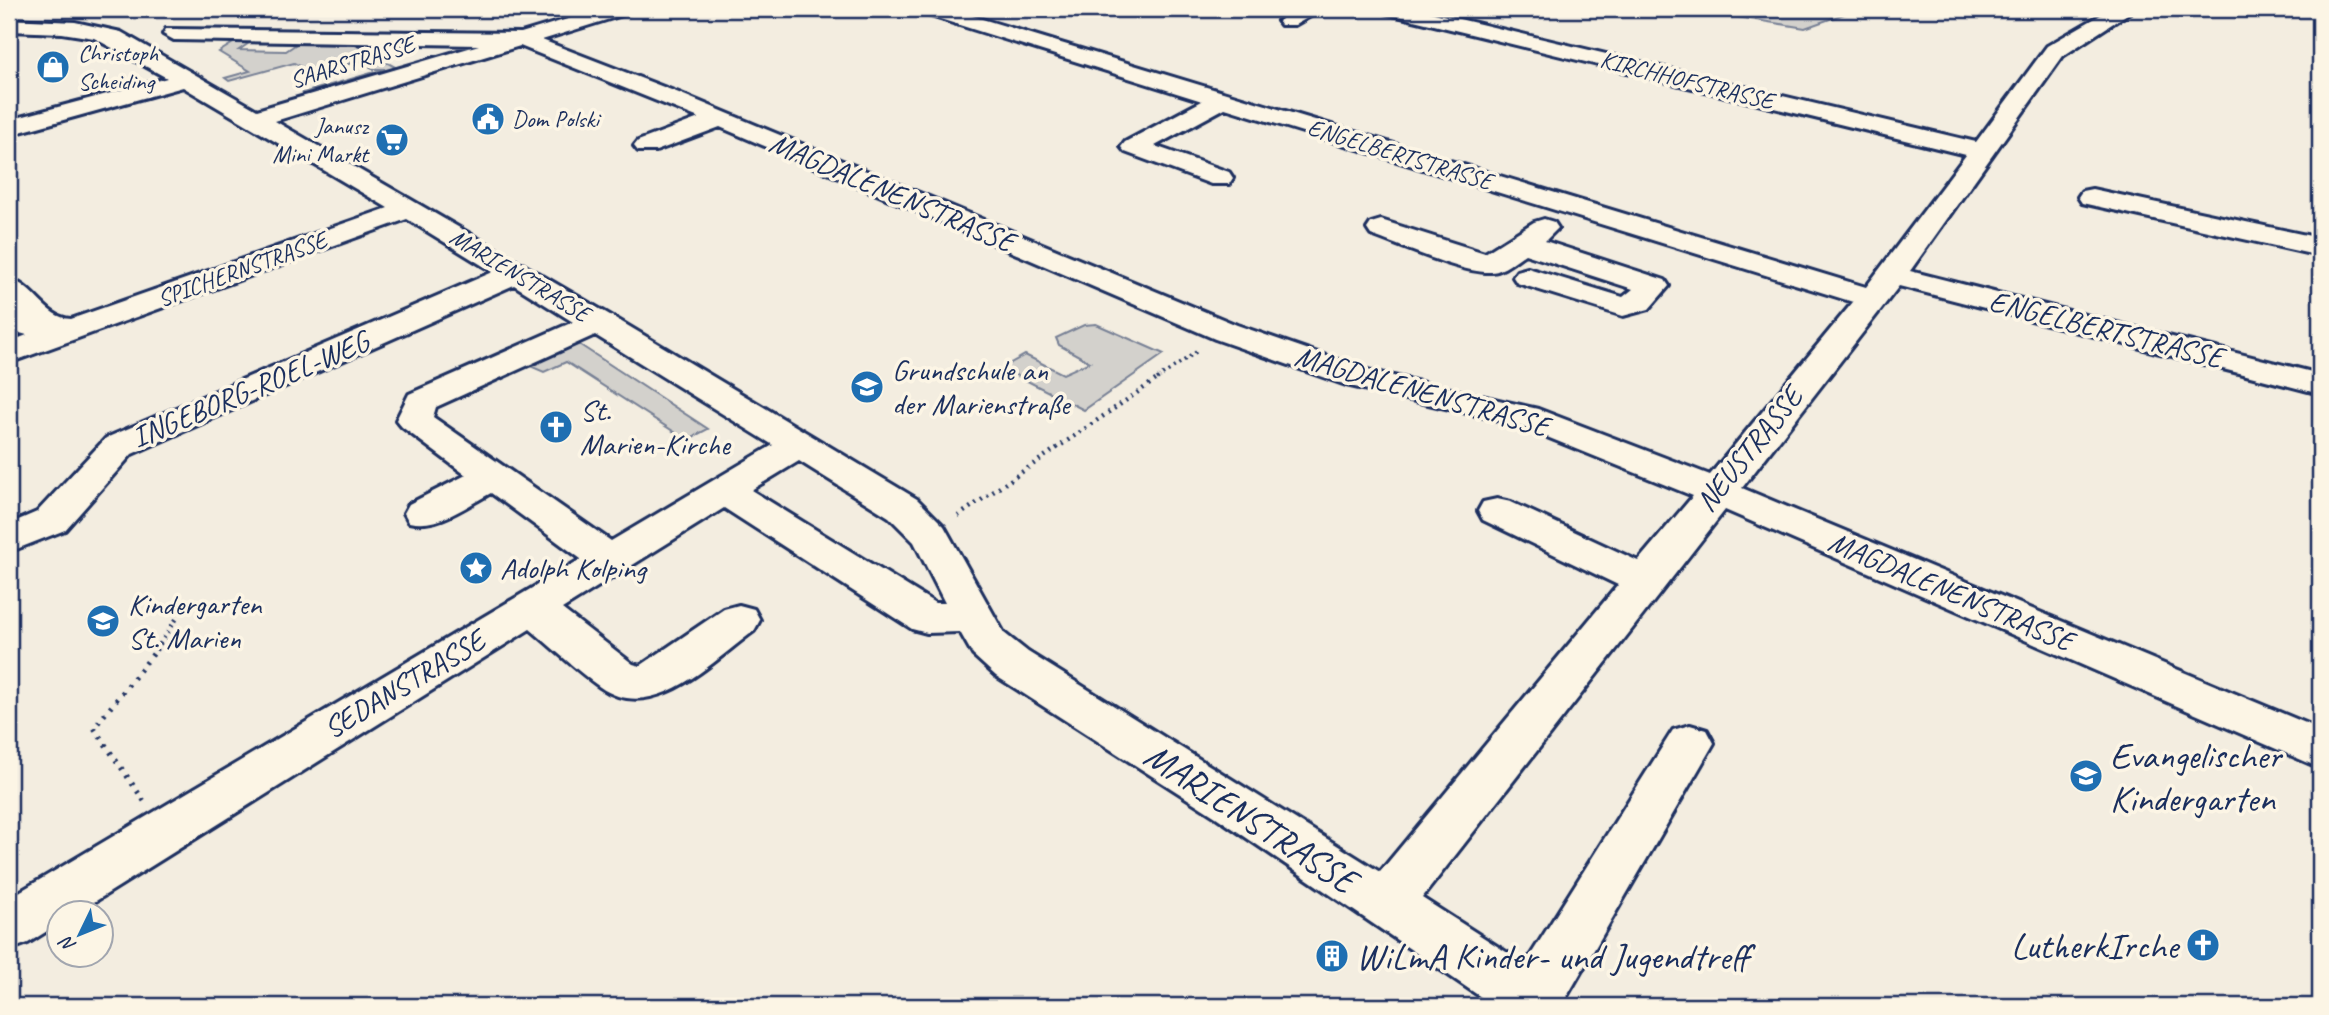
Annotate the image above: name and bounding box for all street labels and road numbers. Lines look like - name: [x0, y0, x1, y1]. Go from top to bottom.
- street label: SAARSTRASSE: [286, 28, 421, 95]
- street label: KIRCHHOFSTRASSE: [1597, 44, 1780, 117]
- street label: ENGELBERTSTRASSE: [1304, 112, 1499, 197]
- street label: MAGDALENENSTRASSE: [764, 123, 1023, 262]
- street label: MARIENSTRASSE: [445, 221, 598, 330]
- street label: SPICHERNSTRASSE: [153, 223, 334, 314]
- street label: ENGELBERTSTRASSE: [1985, 282, 2230, 377]
- street label: INGEBORG-ROEL-WEG: [126, 321, 377, 456]
- street label: MAGDALENENSTRASSE: [1291, 337, 1557, 446]
- street label: NEUSTRASSE: [1687, 376, 1813, 519]
- street label: MAGDALENENSTRASSE: [1823, 522, 2082, 661]
- street label: SEDANSTRASSE: [317, 619, 495, 747]
- street label: MARIENSTRASSE: [1136, 731, 1370, 906]

